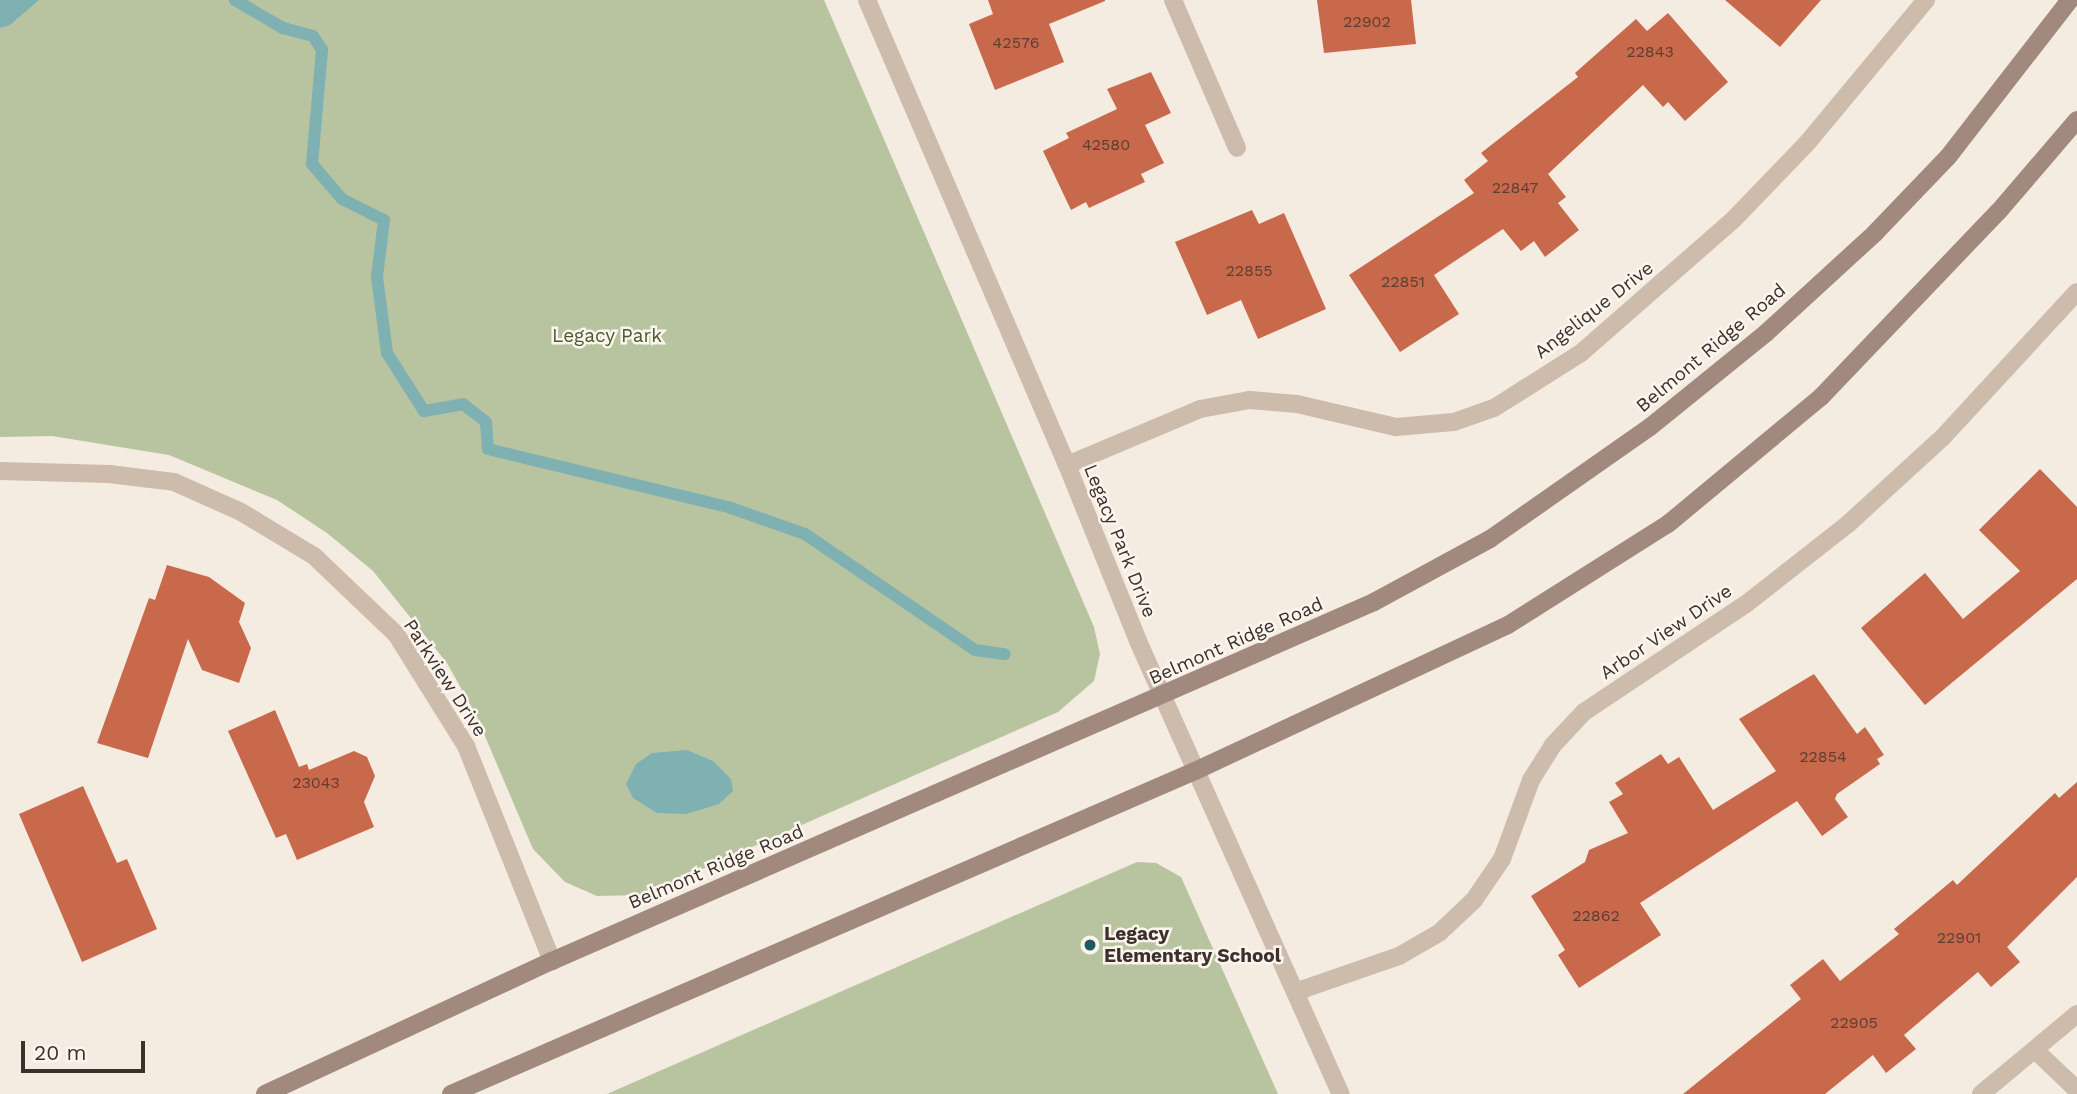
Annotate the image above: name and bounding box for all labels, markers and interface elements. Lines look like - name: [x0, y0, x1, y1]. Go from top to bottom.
- house number: 22902: [1343, 12, 1391, 32]
- house number: 42576: [993, 33, 1039, 53]
- house number: 22843: [1626, 42, 1674, 62]
- house number: 42580: [1082, 135, 1130, 155]
- house number: 22847: [1492, 178, 1538, 198]
- street label: Angelique Drive: [1530, 257, 1658, 363]
- house number: 22855: [1225, 261, 1273, 281]
- house number: 22851: [1381, 272, 1425, 292]
- street label: Belmont Ridge Road: [1632, 279, 1790, 417]
- park label: Legacy Park: [552, 325, 662, 347]
- street label: Legacy Park Drive: [1079, 461, 1161, 621]
- street label: Arbor View Drive: [1595, 579, 1737, 685]
- street label: Belmont Ridge Road: [1145, 592, 1327, 690]
- street label: Parkview Drive: [398, 615, 492, 741]
- house number: 22854: [1799, 747, 1847, 767]
- house number: 23043: [292, 773, 340, 793]
- street label: Belmont Ridge Road: [625, 820, 807, 914]
- house number: 22862: [1572, 906, 1620, 926]
- place label: Legacy Elementary School: [1104, 923, 1281, 967]
- house number: 22901: [1937, 928, 1981, 948]
- marker: Legacy Elementary School: [1082, 937, 1098, 953]
- house number: 22905: [1830, 1013, 1878, 1033]
- scale bar: [24, 1028, 149, 1072]
- text: 20 m: [34, 1040, 86, 1065]

